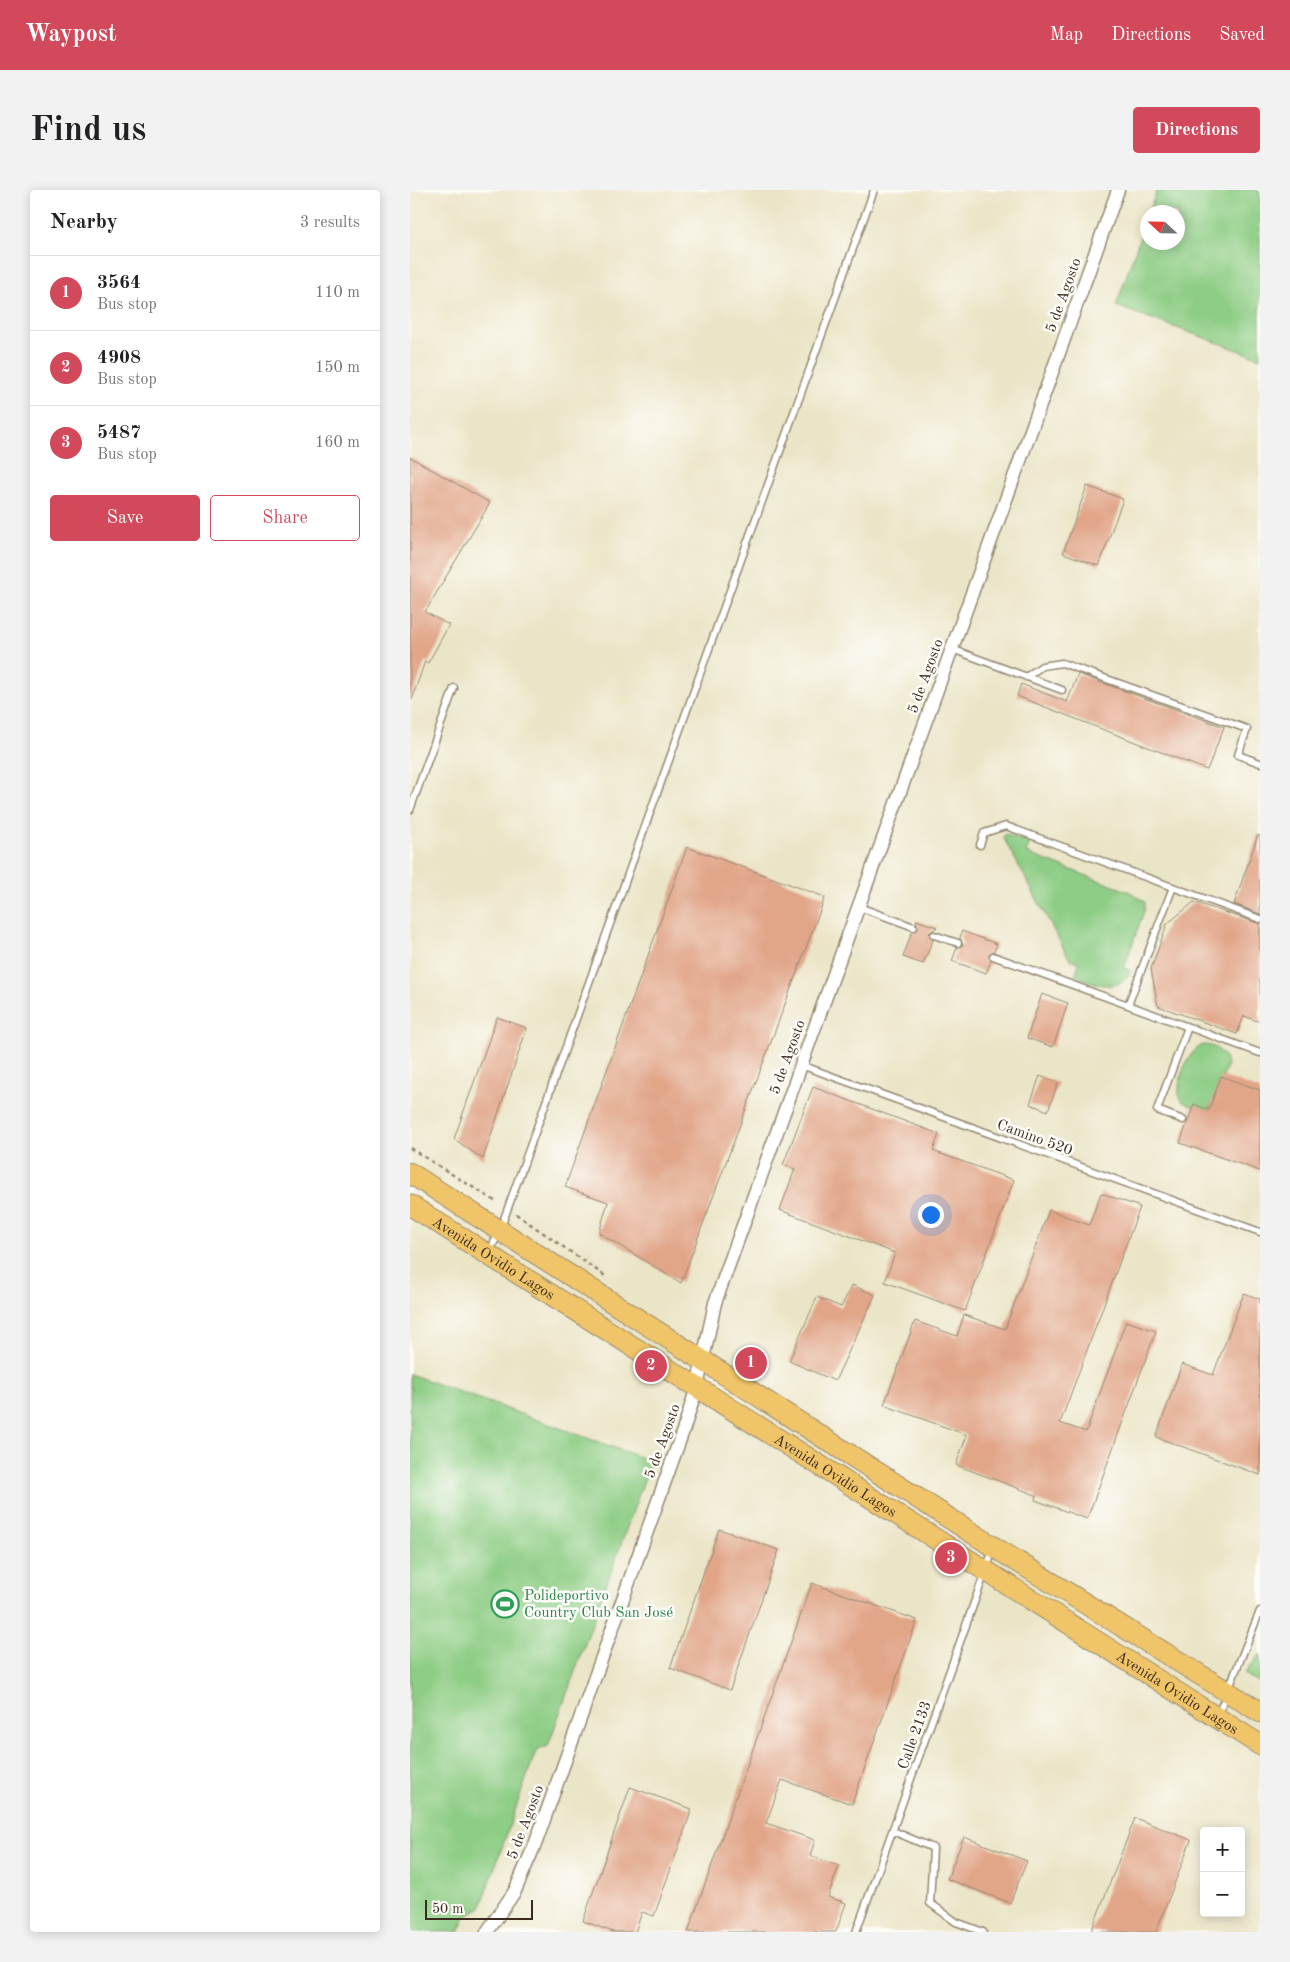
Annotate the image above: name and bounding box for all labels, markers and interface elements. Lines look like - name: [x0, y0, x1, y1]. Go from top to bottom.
- text: Waypost: [25, 23, 117, 47]
- text: Map: [1050, 26, 1083, 44]
- text: Directions: [1111, 26, 1191, 44]
- text: Saved: [1219, 26, 1265, 44]
- button: Directions: [1133, 107, 1260, 153]
- text: Find us: [30, 113, 146, 148]
- north arrow: [1140, 205, 1185, 250]
- text: Nearby: [50, 212, 118, 233]
- text: 3 results: [300, 215, 360, 231]
- street label: 5 de Agosto: [1044, 256, 1085, 335]
- text: 3564: [97, 274, 141, 293]
- text: 1: [61, 285, 71, 301]
- text: 110 m: [315, 285, 360, 301]
- text: Bus stop: [97, 297, 157, 313]
- text: 4908: [97, 349, 141, 368]
- text: 2: [61, 360, 71, 376]
- text: 150 m: [315, 360, 360, 376]
- text: Bus stop: [97, 372, 157, 388]
- text: 5487: [97, 424, 141, 443]
- text: 3: [61, 435, 71, 451]
- text: 160 m: [315, 435, 360, 451]
- text: Bus stop: [97, 447, 157, 463]
- button: Save: [50, 495, 200, 541]
- button: Share: [210, 495, 360, 541]
- street label: 5 de Agosto: [906, 637, 947, 716]
- street label: 5 de Agosto: [768, 1018, 809, 1097]
- street label: Camino 520: [995, 1118, 1074, 1159]
- your location: [918, 1202, 944, 1228]
- street label: Avenida Ovidio Lagos: [429, 1215, 557, 1304]
- pin: 1: [735, 1344, 767, 1382]
- pin: 2: [635, 1347, 667, 1385]
- street label: 5 de Agosto: [643, 1402, 684, 1481]
- street label: Avenida Ovidio Lagos: [771, 1432, 899, 1521]
- pin: 3: [935, 1539, 967, 1577]
- sports icon: Polideportivo Country Club San José: [490, 1589, 520, 1619]
- place label: Polideportivo Country Club San José: [524, 1589, 673, 1621]
- street label: Avenida Ovidio Lagos: [1113, 1649, 1240, 1738]
- street label: Calle 2133: [896, 1699, 935, 1772]
- street label: 5 de Agosto: [505, 1783, 547, 1862]
- map controls: [1200, 1827, 1245, 1917]
- button: +: [1200, 1827, 1245, 1872]
- button: −: [1200, 1872, 1245, 1917]
- scale bar: [425, 1897, 532, 1920]
- text: 50 m: [432, 1902, 463, 1916]

